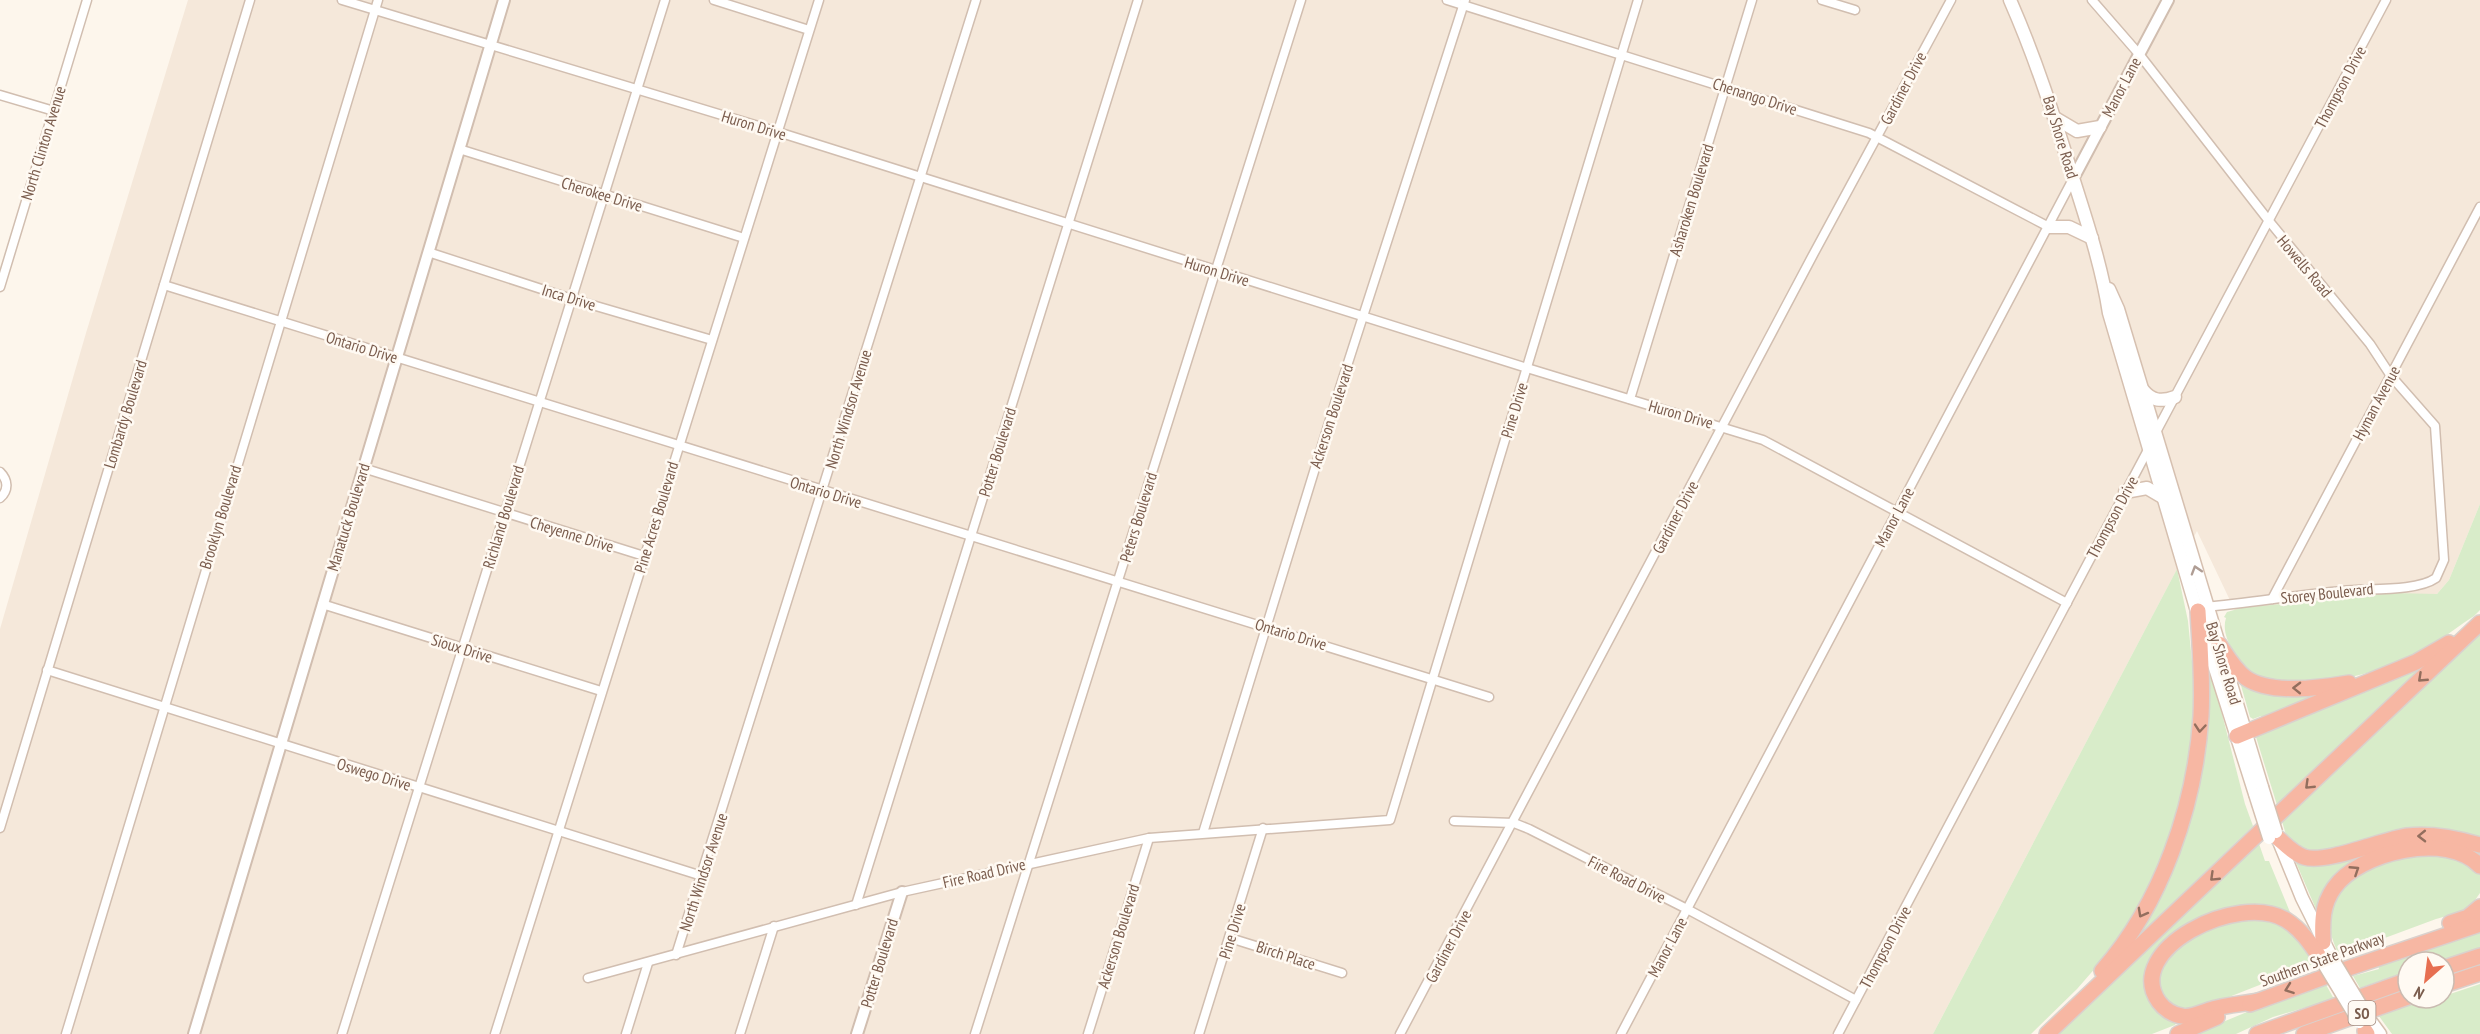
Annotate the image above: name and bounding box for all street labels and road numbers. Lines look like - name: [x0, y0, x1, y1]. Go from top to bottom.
- street label: Thompson Drive: [2310, 42, 2370, 132]
- street label: Gardiner Drive: [1875, 48, 1931, 128]
- street label: Manor Lane: [2097, 54, 2145, 120]
- street label: Chenango Drive: [1710, 73, 1800, 119]
- street label: North Clinton Avenue: [16, 84, 70, 202]
- street label: Bay Shore Road: [2039, 93, 2083, 181]
- street label: Huron Drive: [719, 106, 789, 144]
- street label: Asharoken Boulevard: [1664, 141, 1718, 258]
- street label: Cherokee Drive: [559, 172, 645, 216]
- street label: Howells Road: [2273, 231, 2337, 301]
- street label: Huron Drive: [1182, 252, 1252, 290]
- street label: Inca Drive: [540, 279, 598, 315]
- street label: Ontario Drive: [324, 327, 400, 367]
- street label: North Windsor Avenue: [820, 347, 876, 471]
- street label: Lombardy Boulevard: [99, 357, 151, 471]
- street label: Ackerson Boulevard: [1305, 361, 1357, 471]
- street label: Hyman Avenue: [2348, 362, 2404, 444]
- street label: Pine Drive: [1496, 380, 1532, 440]
- street label: Huron Drive: [1646, 395, 1716, 433]
- street label: Potter Boulevard: [974, 405, 1020, 499]
- street label: Pine Acres Boulevard: [630, 459, 682, 575]
- street label: Manatuck Boulevard: [322, 461, 374, 573]
- street label: Brooklyn Boulevard: [195, 463, 245, 571]
- street label: Richland Boulevard: [478, 463, 528, 571]
- street label: Peters Boulevard: [1115, 470, 1161, 564]
- street label: Ontario Drive: [788, 472, 864, 512]
- street label: Thompson Drive: [2082, 472, 2142, 562]
- street label: Gardiner Drive: [1647, 477, 1703, 557]
- street label: Manor Lane: [1870, 484, 1918, 550]
- street label: Cheyenne Drive: [528, 512, 616, 556]
- street label: Storey Boulevard: [2280, 578, 2374, 608]
- street label: Ontario Drive: [1253, 614, 1329, 654]
- street label: Bay Shore Road: [2202, 619, 2246, 707]
- street label: Sioux Drive: [429, 629, 495, 667]
- street label: Oswego Drive: [335, 753, 413, 795]
- street label: North Windsor Avenue: [674, 810, 732, 934]
- street label: Fire Road Drive: [1585, 851, 1669, 907]
- street label: Fire Road Drive: [941, 854, 1027, 892]
- street label: Ackerson Boulevard: [1093, 881, 1143, 991]
- street label: Pine Drive: [1214, 901, 1250, 961]
- street label: Thompson Drive: [1855, 902, 1915, 992]
- street label: Gardiner Drive: [1420, 906, 1476, 986]
- street label: Manor Lane: [1643, 914, 1691, 980]
- street label: Potter Boulevard: [856, 916, 902, 1010]
- street label: Southern State Parkway: [2257, 927, 2387, 991]
- street label: Birch Place: [1254, 936, 1318, 974]
- road number: SO: [2348, 1001, 2376, 1025]

